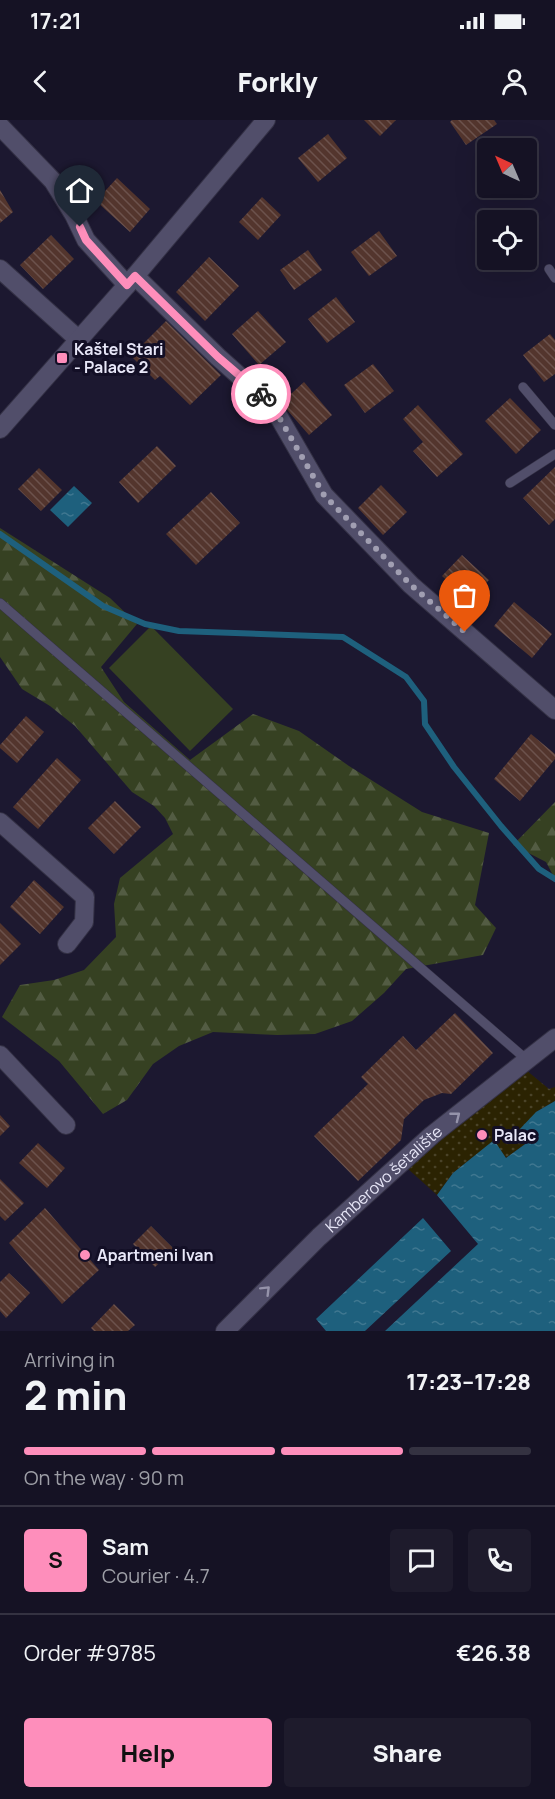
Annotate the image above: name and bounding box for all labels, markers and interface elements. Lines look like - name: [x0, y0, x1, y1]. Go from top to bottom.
- text: 17:21: [30, 6, 82, 36]
- text: Forkly: [237, 63, 318, 100]
- icon: back: [24, 65, 57, 98]
- icon: person: [498, 65, 531, 98]
- north arrow: [477, 138, 537, 198]
- map controls: [477, 138, 537, 270]
- pin: [54, 165, 105, 227]
- icon: home: [63, 174, 96, 207]
- button: locate: [477, 210, 537, 270]
- place label: Kaštel Stari - Palace 2: [74, 338, 164, 378]
- marker: Kaštel Stari - Palace 2: [55, 351, 69, 365]
- courier: [231, 364, 291, 424]
- icon: bike: [245, 378, 278, 411]
- pin: [439, 570, 490, 632]
- icon: bag: [448, 579, 481, 612]
- one-way arrow: [450, 1112, 461, 1123]
- street label: Kamberovo šetalište: [320, 1120, 447, 1237]
- place label: Palac: [494, 1124, 536, 1146]
- marker: Palac: [475, 1128, 489, 1142]
- place label: Apartmeni Ivan: [97, 1244, 214, 1266]
- marker: Apartmeni Ivan: [78, 1248, 92, 1262]
- one-way arrow: [260, 1286, 270, 1297]
- text: Arriving in: [24, 1346, 115, 1373]
- text: 17:23–17:28: [406, 1367, 531, 1397]
- text: 2 min: [24, 1368, 127, 1422]
- text: On the way · 90 m: [24, 1464, 184, 1491]
- button: chat: [390, 1529, 453, 1592]
- button: phone: [468, 1529, 531, 1592]
- text: Sam: [102, 1532, 149, 1562]
- text: S: [48, 1545, 63, 1575]
- text: Courier · 4.7: [102, 1562, 210, 1589]
- text: Order #9785: [24, 1638, 156, 1668]
- text: €26.38: [456, 1638, 531, 1668]
- button: Help: [24, 1718, 272, 1787]
- button: Share: [284, 1718, 531, 1787]

